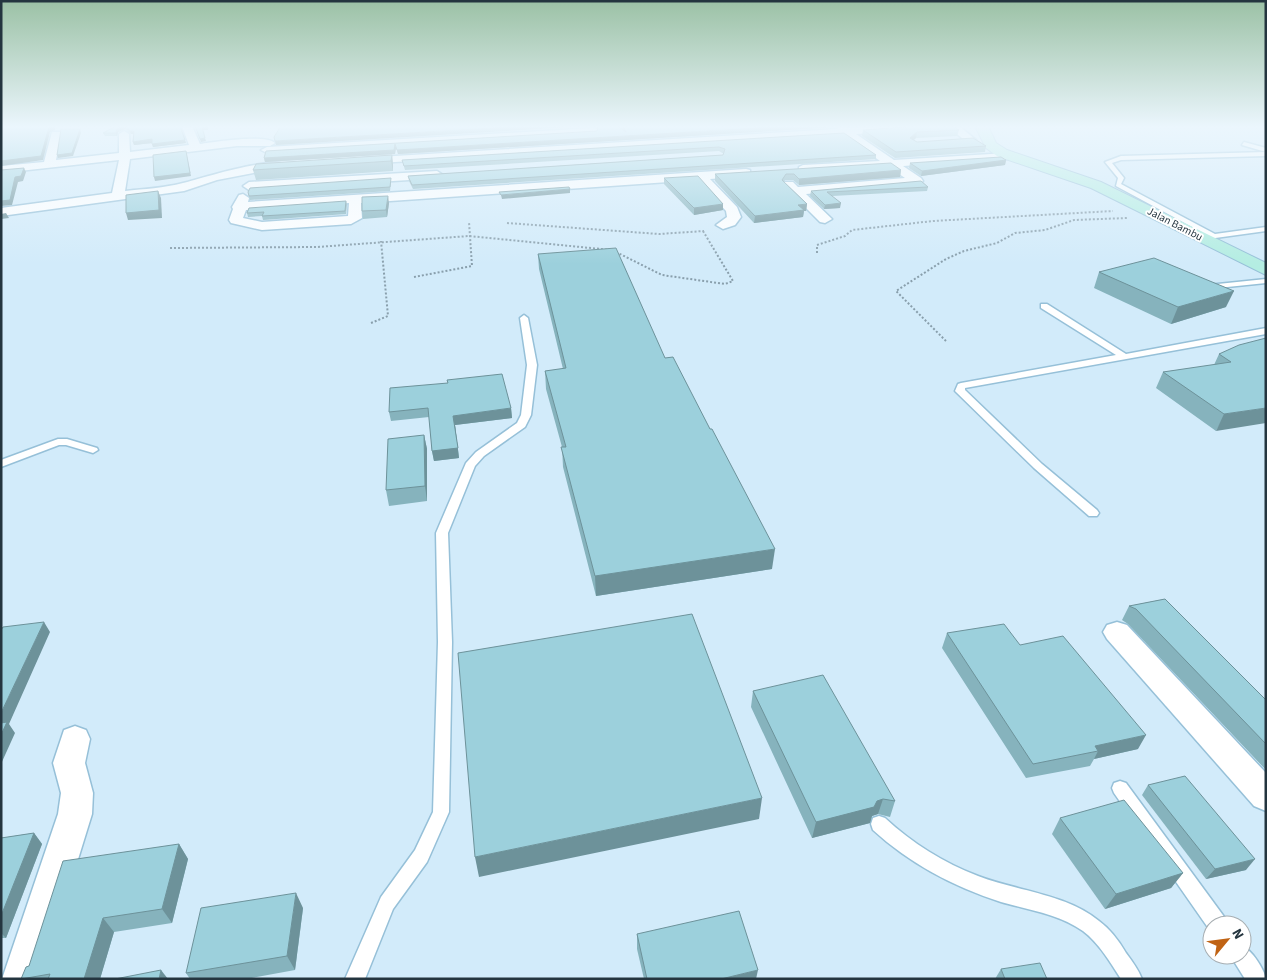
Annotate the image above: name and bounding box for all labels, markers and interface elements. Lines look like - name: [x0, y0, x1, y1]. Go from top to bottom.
- street label: Jalan Bambu: [1145, 204, 1205, 244]
- north arrow: [1202, 915, 1252, 965]
- text: N: [1226, 925, 1248, 943]

